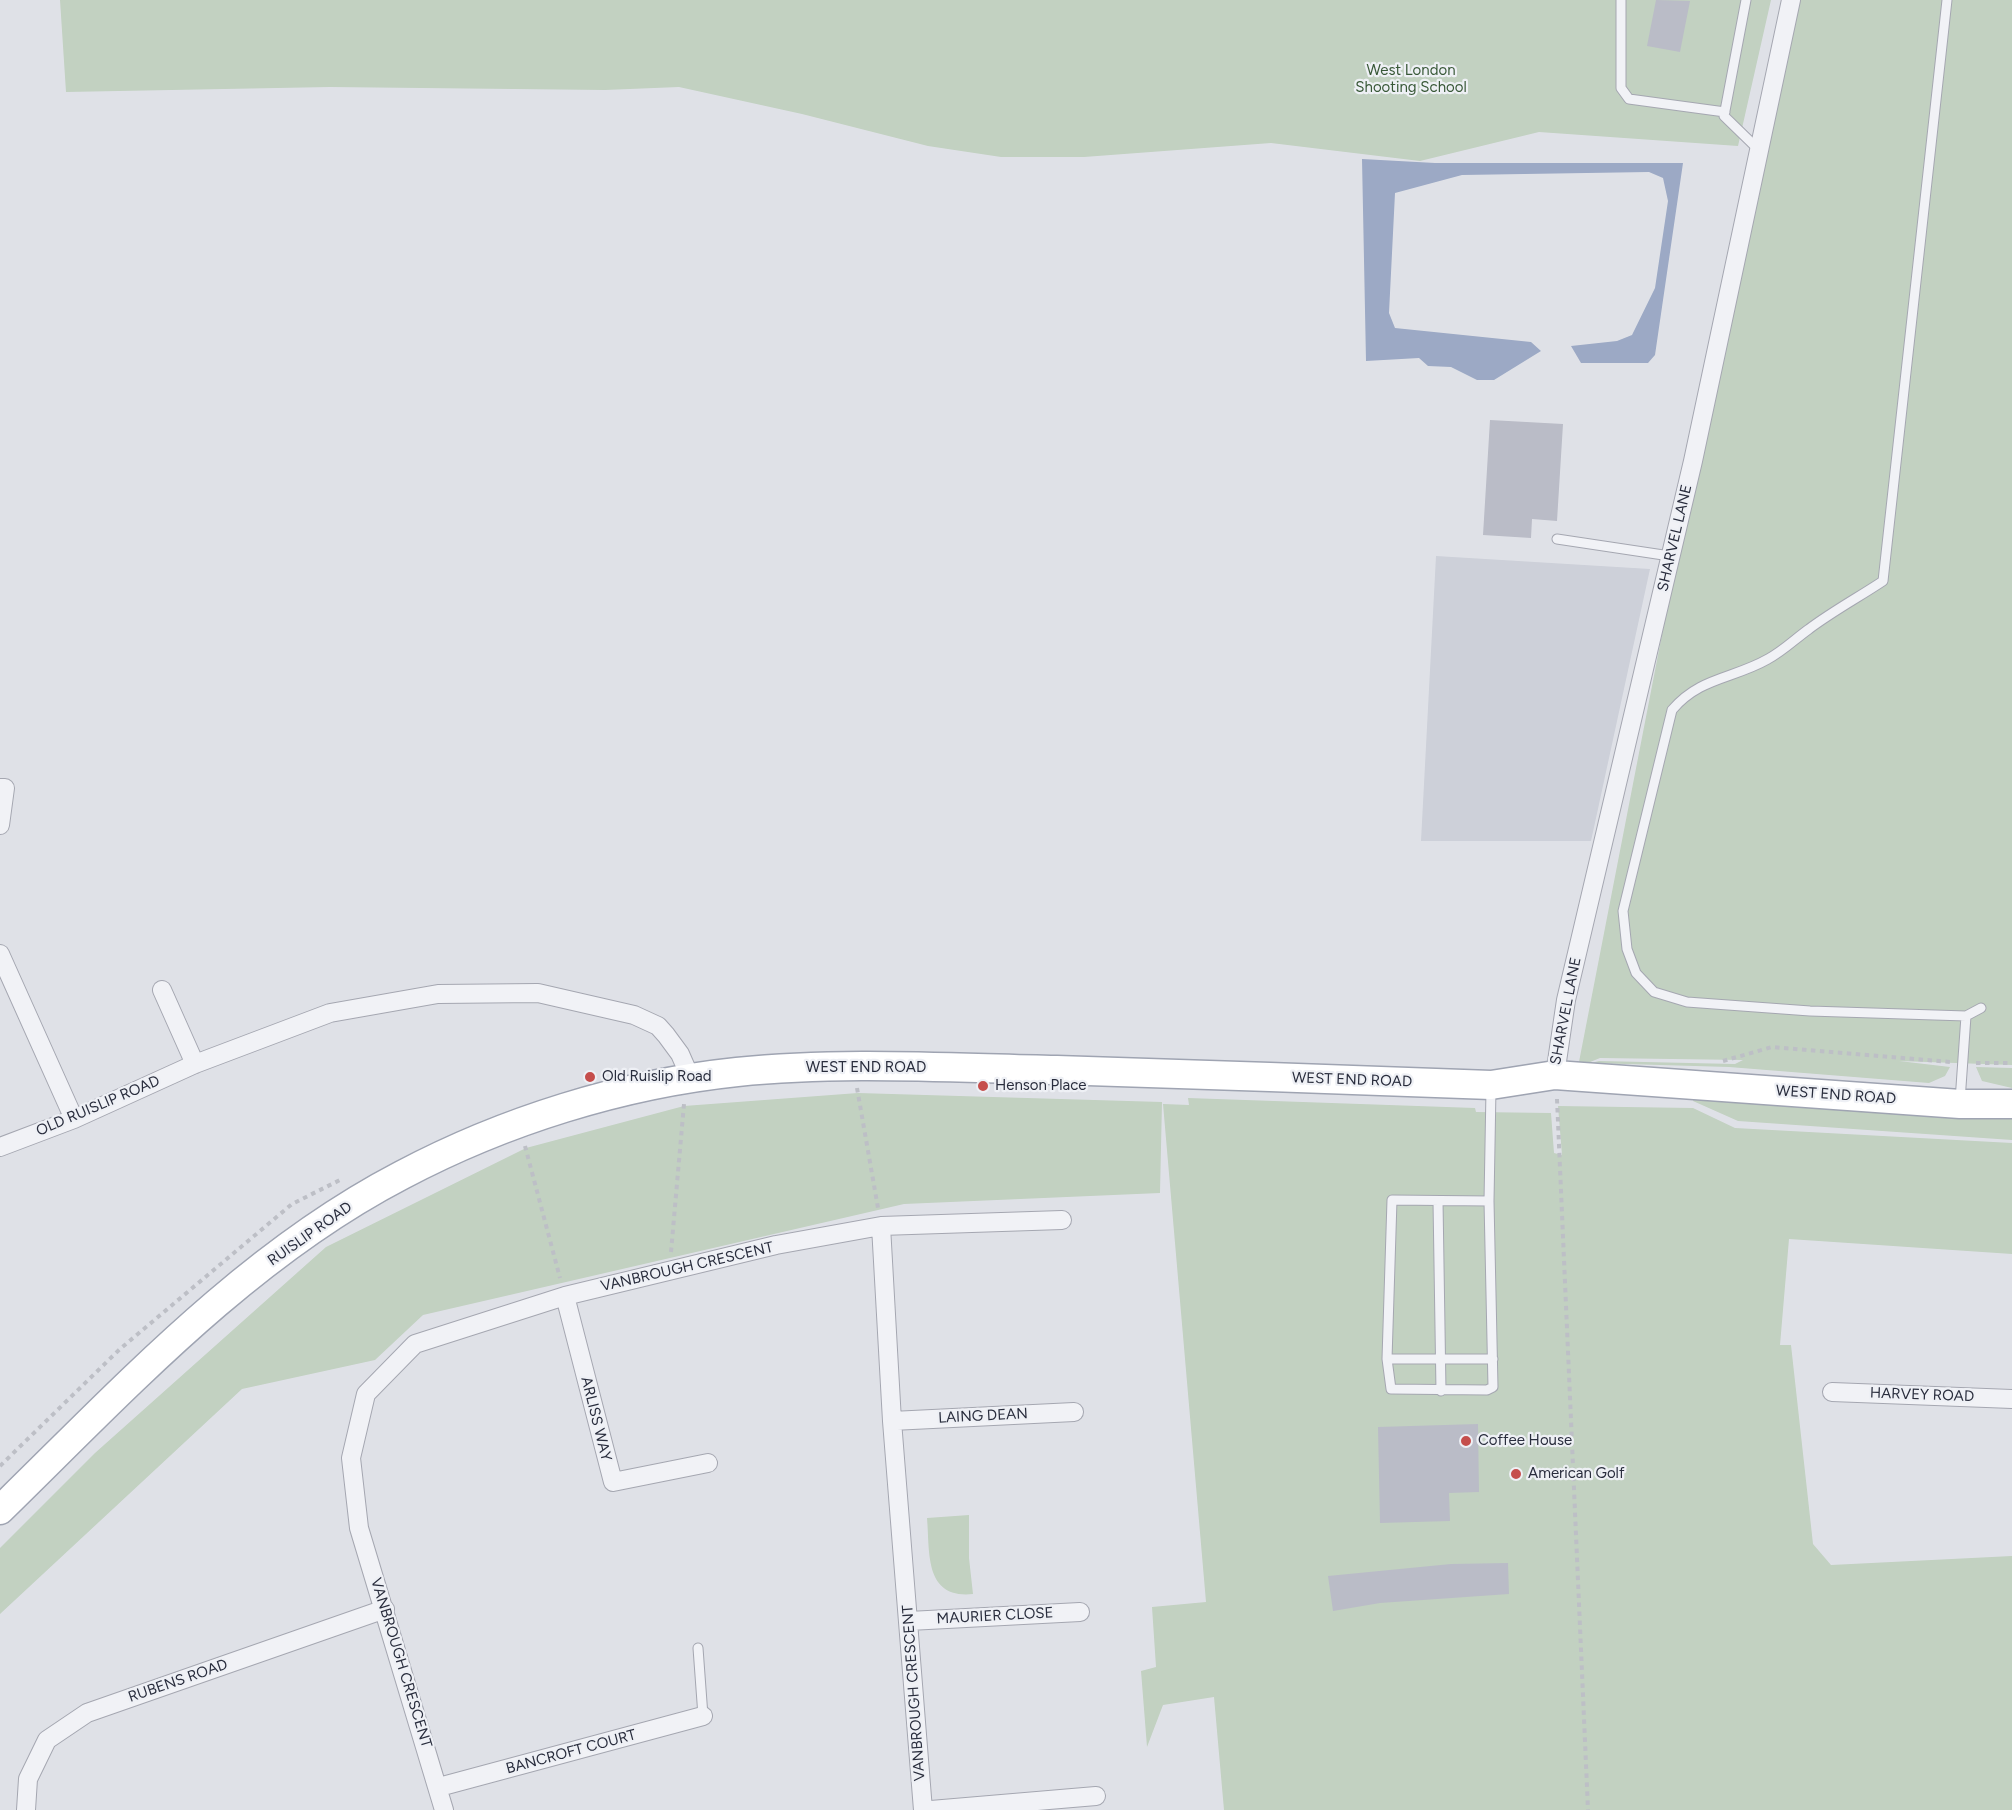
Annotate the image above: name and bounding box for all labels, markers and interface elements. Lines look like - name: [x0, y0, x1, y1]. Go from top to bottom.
- park label: West London Shooting School: [1355, 62, 1467, 97]
- street label: SHARVEL LANE: [1654, 483, 1696, 593]
- street label: SHARVEL LANE: [1547, 956, 1585, 1066]
- street label: WEST END ROAD: [806, 1059, 926, 1077]
- place label: Old Ruislip Road: [602, 1068, 712, 1086]
- street label: WEST END ROAD: [1291, 1069, 1413, 1091]
- marker: Old Ruislip Road: [583, 1070, 597, 1084]
- street label: OLD RUISLIP ROAD: [34, 1072, 162, 1140]
- place label: Henson Place: [995, 1077, 1087, 1095]
- marker: Henson Place: [976, 1079, 990, 1093]
- street label: WEST END ROAD: [1775, 1082, 1897, 1108]
- street label: RUISLIP ROAD: [264, 1198, 356, 1270]
- street label: VANBROUGH CRESCENT: [599, 1238, 775, 1296]
- street label: ARLISS WAY: [577, 1375, 615, 1463]
- street label: HARVEY ROAD: [1870, 1384, 1974, 1406]
- street label: LAING DEAN: [938, 1405, 1028, 1427]
- place label: Coffee House: [1478, 1432, 1572, 1450]
- marker: Coffee House: [1459, 1434, 1473, 1448]
- place label: American Golf: [1528, 1465, 1624, 1483]
- marker: American Golf: [1509, 1467, 1523, 1481]
- street label: VANBROUGH CRESCENT: [367, 1576, 435, 1750]
- street label: VANBROUGH CRESCENT: [899, 1604, 929, 1782]
- street label: MAURIER CLOSE: [936, 1604, 1054, 1628]
- street label: RUBENS ROAD: [126, 1656, 230, 1706]
- street label: BANCROFT COURT: [504, 1726, 638, 1778]

